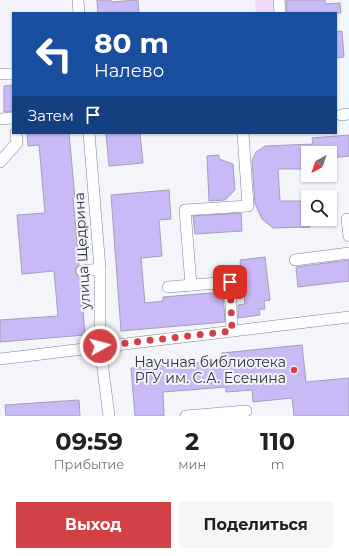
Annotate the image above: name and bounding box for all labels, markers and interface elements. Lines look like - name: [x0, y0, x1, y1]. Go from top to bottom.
- text: 80 m: [94, 26, 169, 60]
- icon: left: [28, 28, 80, 80]
- text: Налево: [94, 60, 164, 82]
- icon: arrive: [82, 104, 104, 126]
- text: Затем: [28, 106, 74, 125]
- north arrow: [301, 146, 337, 182]
- map controls: [301, 146, 337, 226]
- button: search: [301, 190, 337, 226]
- street label: улица Щедрина: [70, 192, 94, 311]
- pin: [213, 265, 247, 299]
- icon: arrive: [219, 271, 241, 293]
- position arrow: [79, 325, 121, 367]
- place label: Научная библиотека РГУ им. С.А. Есенина: [134, 353, 286, 387]
- marker: Научная библиотека РГУ им. С.А. Есенина: [289, 365, 299, 375]
- text: 09:59: [55, 427, 123, 456]
- text: 2: [185, 427, 199, 456]
- text: 110: [260, 427, 295, 456]
- text: Прибытие: [54, 456, 124, 472]
- text: мин: [178, 456, 206, 472]
- text: m: [271, 456, 284, 472]
- button: Выход: [16, 502, 171, 548]
- button: Поделиться: [179, 502, 333, 548]

